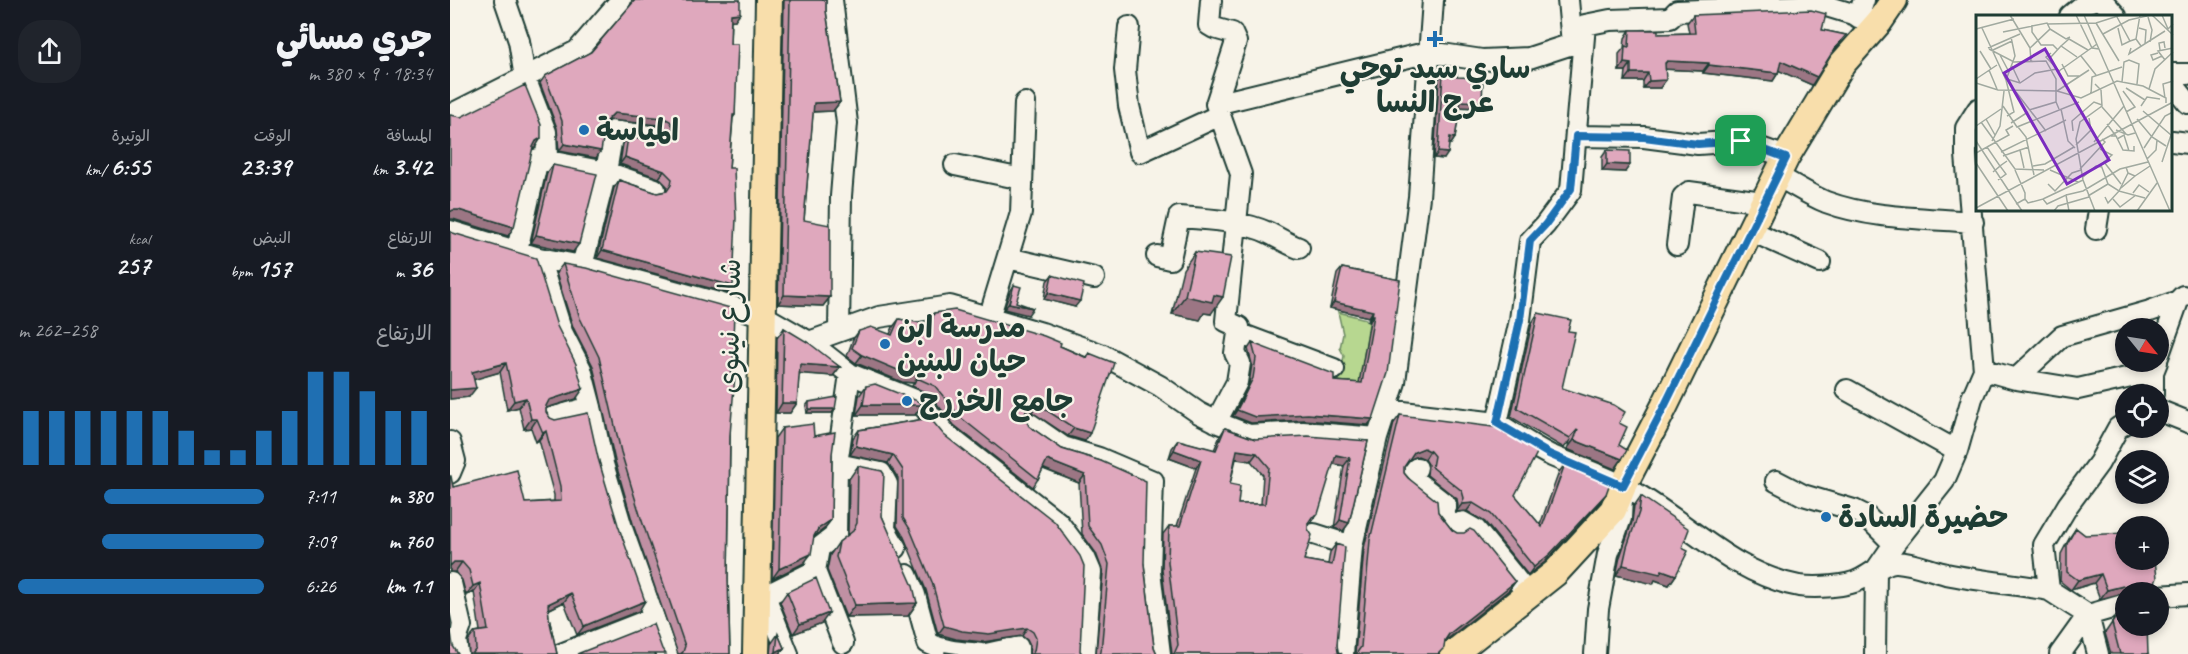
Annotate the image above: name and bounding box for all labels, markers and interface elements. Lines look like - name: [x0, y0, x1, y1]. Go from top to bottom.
- inset map: [1976, 15, 2173, 212]
- text: جري مسائي: [276, 17, 432, 59]
- button: share: [18, 20, 81, 83]
- marker: ساري سيد توحي عرج النسا: [1426, 30, 1444, 48]
- place label: ساري سيد توحي عرج النسا: [1340, 49, 1530, 121]
- text: 18:34 · 9 × 380 m: [308, 61, 432, 86]
- place label: المياسة: [596, 111, 679, 149]
- pin: [1715, 115, 1766, 166]
- marker: المياسة: [577, 123, 591, 137]
- icon: arrive: [1724, 124, 1757, 157]
- text: الوتيرة: [111, 126, 150, 146]
- text: الوقت: [254, 126, 291, 146]
- text: المسافة: [386, 126, 432, 146]
- text: 6:55: [110, 150, 150, 183]
- text: 23:39: [239, 150, 291, 183]
- text: 3.42: [392, 150, 432, 183]
- text: /km: [85, 160, 110, 180]
- text: km: [372, 160, 392, 180]
- text: النبض: [253, 228, 291, 248]
- text: الارتفاع: [387, 228, 432, 248]
- text: kcal: [129, 229, 150, 249]
- text: 257: [115, 249, 150, 282]
- text: 157: [256, 252, 291, 285]
- text: 36: [408, 252, 432, 285]
- street label: شارع نينوى: [709, 258, 751, 394]
- text: bpm: [231, 262, 256, 282]
- text: m: [395, 262, 408, 282]
- place label: مدرسة ابن حيان للبنين: [897, 308, 1026, 380]
- text: 258–262 m: [18, 318, 97, 343]
- north arrow: [2115, 318, 2169, 372]
- map controls: [2115, 318, 2169, 636]
- text: الارتفاع: [376, 321, 432, 346]
- marker: مدرسة ابن حيان للبنين: [878, 337, 892, 351]
- place label: جامع الخزرج: [919, 382, 1074, 423]
- button: locate: [2115, 384, 2169, 438]
- marker: جامع الخزرج: [900, 394, 914, 408]
- button: layers: [2115, 450, 2169, 504]
- text: 7:11: [305, 484, 336, 509]
- text: 380 m: [389, 484, 432, 509]
- place label: حضيرة السادة: [1838, 498, 2009, 536]
- marker: حضيرة السادة: [1819, 510, 1833, 524]
- button: +: [2115, 516, 2169, 570]
- text: 7:09: [305, 529, 336, 554]
- text: 760 m: [388, 529, 432, 554]
- text: 6:26: [305, 574, 336, 599]
- text: 1.1 km: [385, 574, 432, 599]
- button: −: [2115, 582, 2169, 636]

